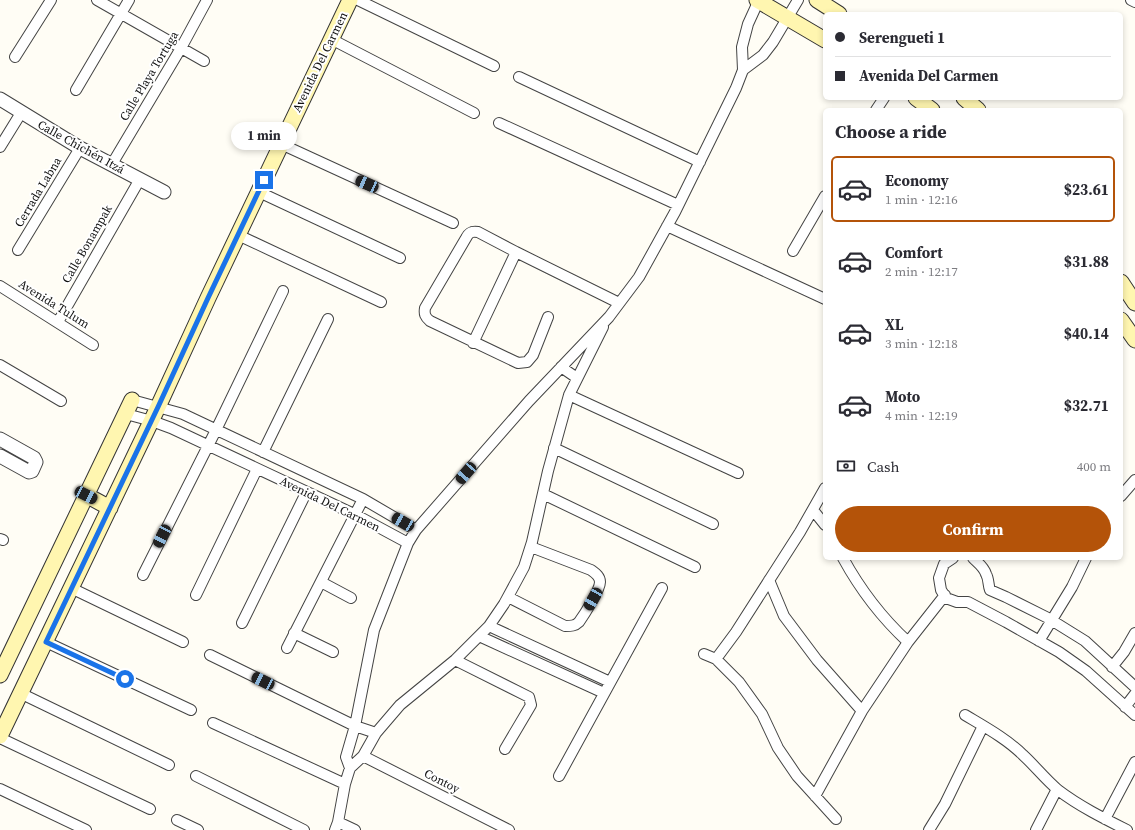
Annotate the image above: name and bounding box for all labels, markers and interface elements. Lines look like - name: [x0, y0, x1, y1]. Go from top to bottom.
- street label: Avenida Del Carmen: [289, 9, 351, 115]
- street label: Calle Playa Tortuga: [116, 27, 183, 124]
- text: Serengueti 1: [859, 27, 945, 48]
- text: Avenida Del Carmen: [859, 65, 999, 86]
- street label: Calle Chichén Itzá: [35, 116, 128, 178]
- text: Choose a ride: [835, 119, 947, 144]
- callout: 1 min: [231, 122, 297, 150]
- text: 1 min: [247, 127, 281, 144]
- street label: Cerrada Labna: [11, 153, 66, 230]
- text: Economy: [885, 170, 949, 191]
- route end: [255, 171, 273, 189]
- icon: car: [837, 171, 873, 207]
- car: [354, 174, 380, 194]
- text: $23.61: [1064, 179, 1109, 200]
- text: 1 min · 12:16: [885, 191, 958, 208]
- street label: Calle Bonampak: [58, 202, 116, 286]
- text: Comfort: [885, 242, 943, 263]
- icon: car: [837, 243, 873, 279]
- text: $31.88: [1064, 251, 1109, 272]
- text: 2 min · 12:17: [885, 263, 958, 280]
- street label: Avenida Tulum: [16, 276, 93, 332]
- text: XL: [885, 314, 904, 335]
- icon: car: [837, 315, 873, 351]
- text: $40.14: [1064, 323, 1109, 344]
- text: 3 min · 12:18: [885, 335, 958, 352]
- text: Moto: [885, 386, 920, 407]
- icon: car: [837, 387, 873, 423]
- text: $32.71: [1064, 395, 1109, 416]
- text: 4 min · 12:19: [885, 407, 958, 424]
- icon: cash: [835, 455, 857, 477]
- text: Cash: [867, 456, 899, 477]
- text: 400 m: [1077, 458, 1111, 475]
- car: [454, 460, 478, 486]
- street label: Avenida Del Carmen: [277, 473, 383, 535]
- car: [73, 484, 99, 506]
- button: Confirm: [835, 506, 1111, 552]
- car: [390, 511, 416, 533]
- car: [151, 523, 173, 549]
- car: [582, 586, 604, 612]
- route start: [116, 670, 134, 688]
- car: [250, 670, 276, 692]
- street label: Contoy: [421, 765, 463, 797]

